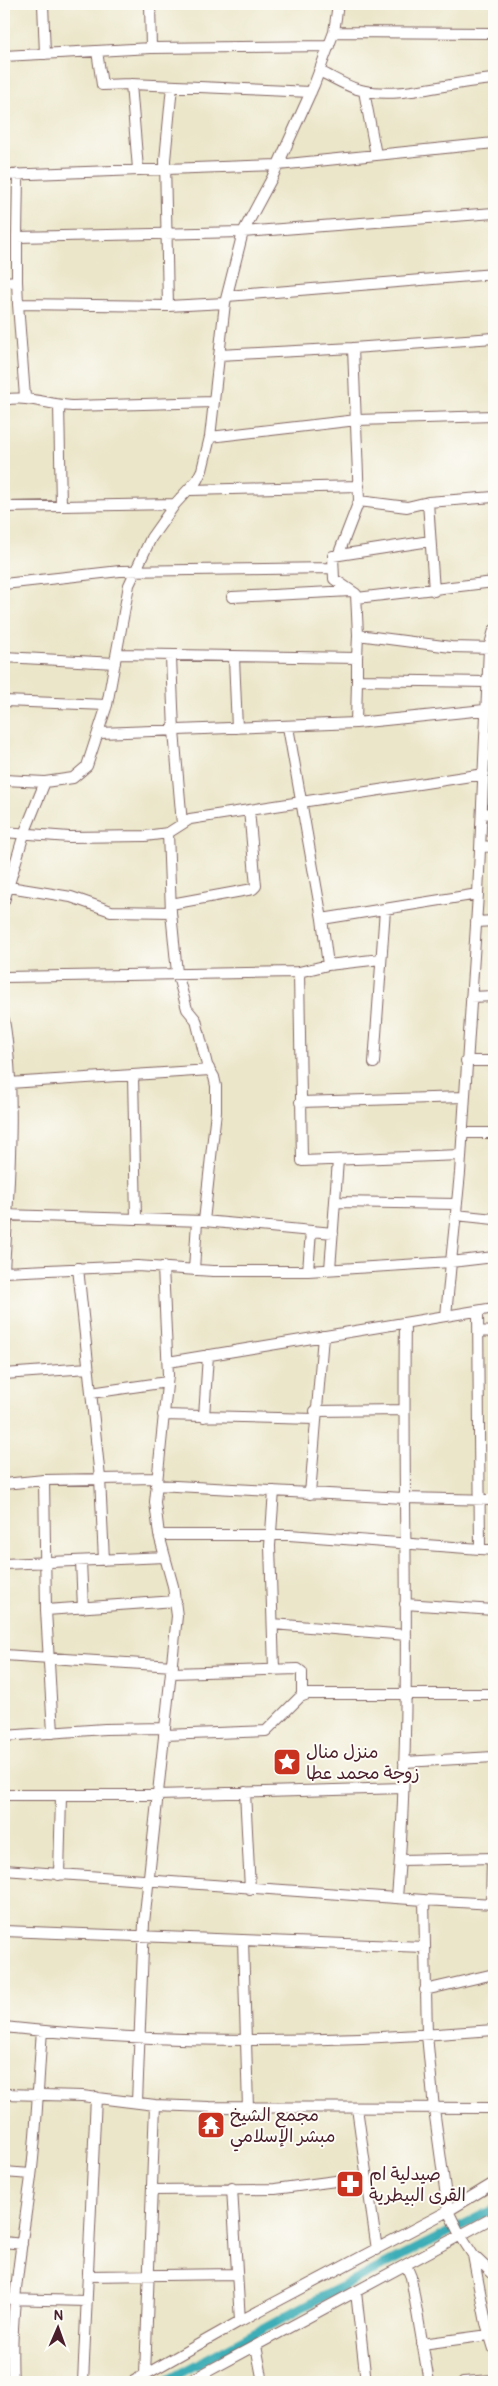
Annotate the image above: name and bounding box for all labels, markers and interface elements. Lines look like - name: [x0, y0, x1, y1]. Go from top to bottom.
- place label: منزل منال زوجة محمد عطا: [306, 1741, 420, 1785]
- place icon: منزل منال زوجة محمد عطا: [272, 1747, 302, 1777]
- place label: مجمع الشيخ مبشر الإسلامي: [230, 2104, 335, 2152]
- temple icon: مجمع الشيخ مبشر الإسلامي: [196, 2110, 226, 2140]
- place label: صيدلية ام القرى البيطرية: [369, 2163, 466, 2207]
- pharmacy icon: صيدلية ام القرى البيطرية: [335, 2169, 365, 2199]
- north arrow: [32, 2304, 82, 2354]
- text: N: [53, 2307, 63, 2324]

